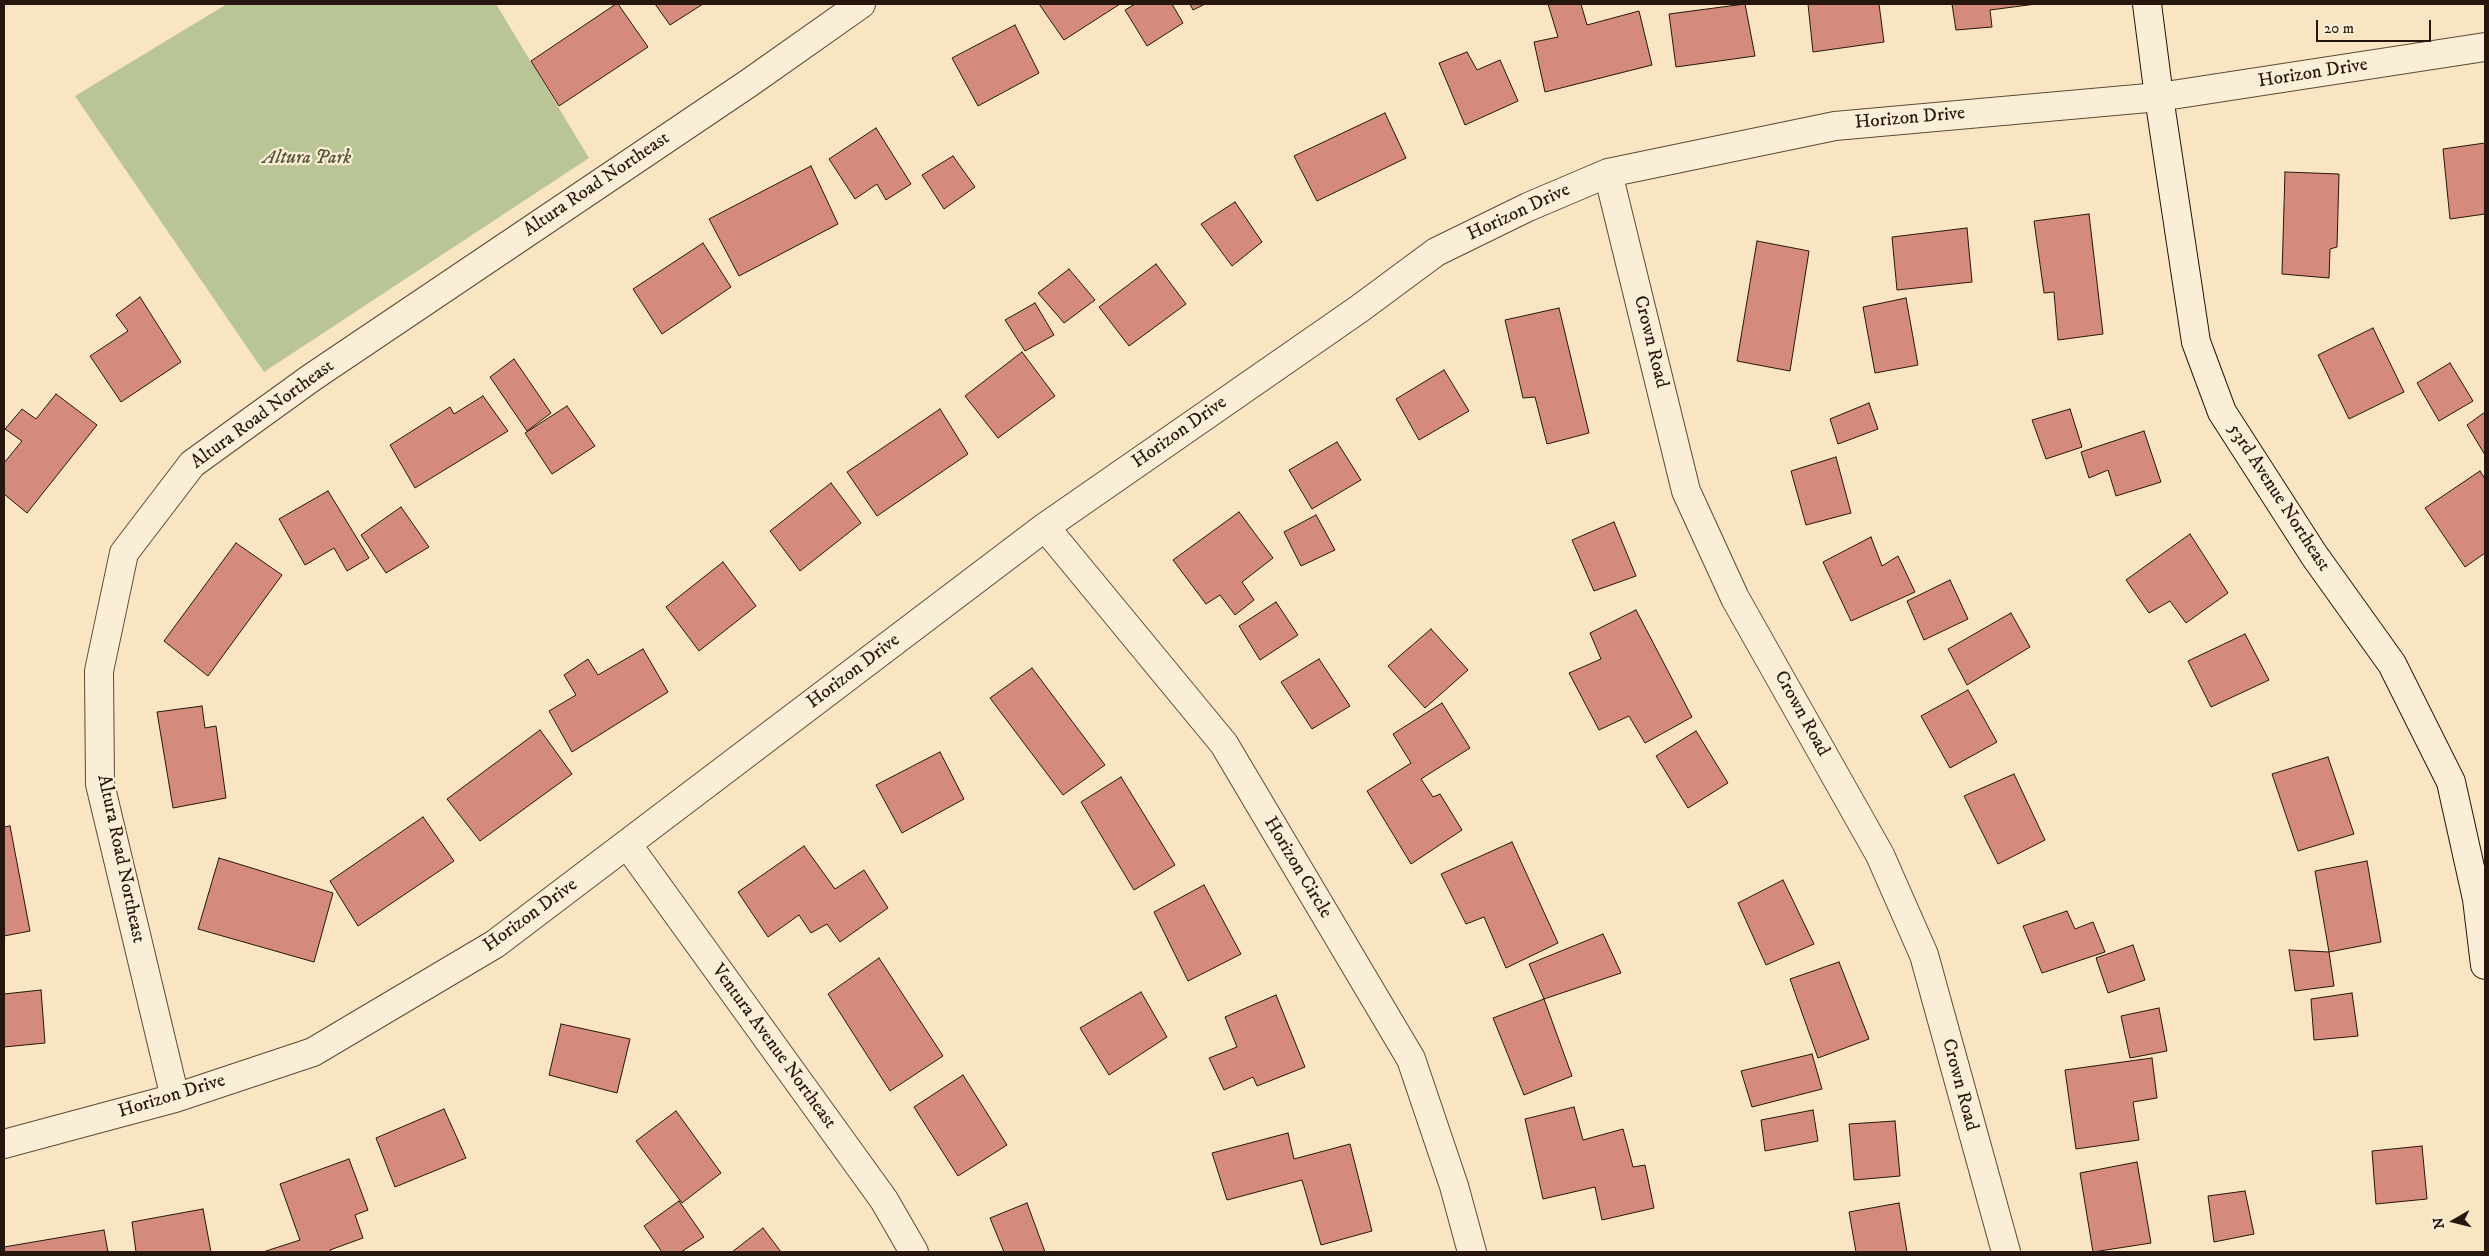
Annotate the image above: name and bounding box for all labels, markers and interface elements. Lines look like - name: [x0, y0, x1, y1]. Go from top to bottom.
- scale bar: [2319, 10, 2434, 42]
- text: 20 m: [2324, 19, 2354, 38]
- street label: Horizon Drive: [2257, 54, 2369, 94]
- street label: Horizon Drive: [1854, 103, 1966, 135]
- street label: Altura Road Northeast: [520, 128, 674, 242]
- park label: Altura Park: [263, 148, 351, 170]
- street label: Horizon Drive: [1464, 179, 1574, 247]
- street label: Crown Road: [1628, 293, 1672, 391]
- street label: Altura Road Northeast: [187, 355, 339, 475]
- street label: Horizon Drive: [1128, 392, 1232, 474]
- street label: 53rd Avenue Northeast: [2222, 420, 2334, 576]
- street label: Horizon Drive: [803, 630, 905, 714]
- street label: Crown Road: [1768, 667, 1834, 761]
- street label: Altura Road Northeast: [91, 773, 149, 945]
- street label: Horizon Circle: [1258, 813, 1336, 923]
- street label: Horizon Drive: [480, 874, 582, 958]
- street label: Ventura Avenue Northeast: [706, 960, 840, 1134]
- street label: Crown Road: [1936, 1037, 1982, 1133]
- street label: Horizon Drive: [116, 1070, 228, 1124]
- north arrow: [2429, 1196, 2479, 1246]
- text: N: [2429, 1216, 2449, 1230]

